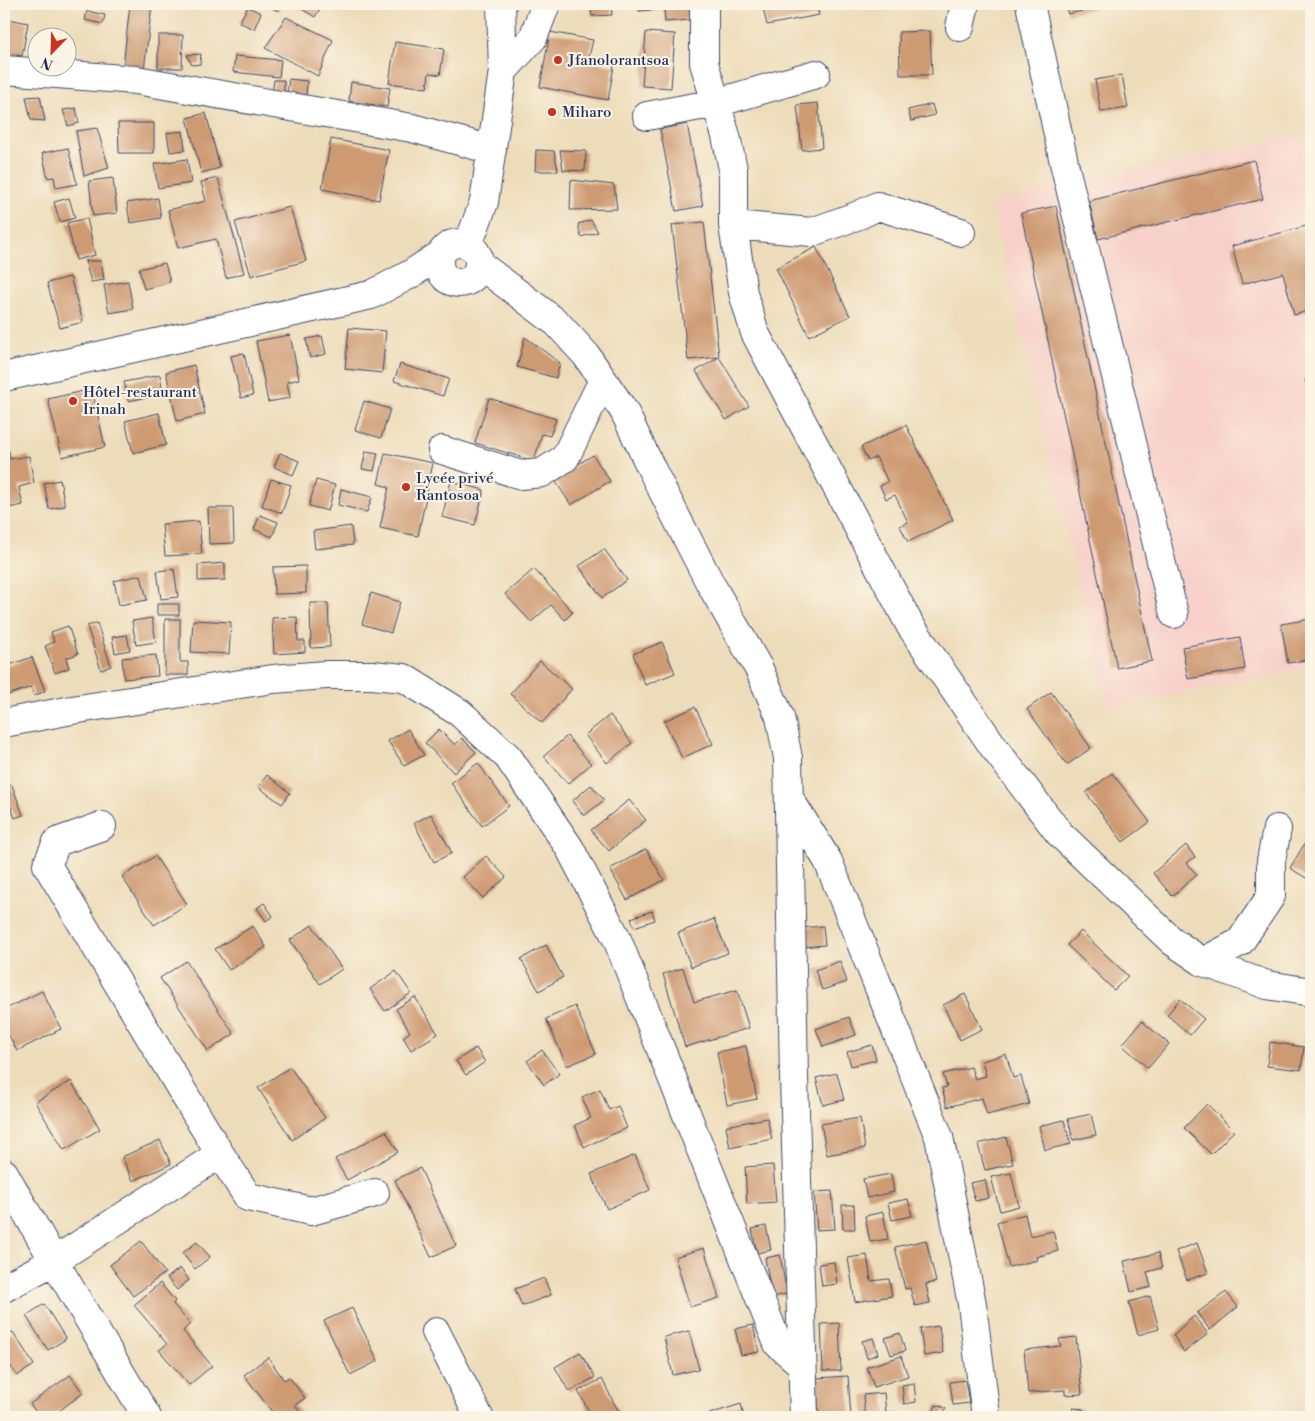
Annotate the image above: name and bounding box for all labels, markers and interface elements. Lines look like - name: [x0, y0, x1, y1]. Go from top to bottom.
- north arrow: [28, 28, 78, 78]
- place label: Jfanolorantsoa: [567, 51, 669, 70]
- text: N: [39, 53, 56, 73]
- marker: Jfanolorantsoa: [552, 54, 564, 66]
- place label: Miharo: [562, 103, 611, 122]
- marker: Miharo: [546, 106, 558, 118]
- place label: Hôtel-restaurant Irinah: [83, 383, 198, 419]
- marker: Hôtel-restaurant Irinah: [67, 395, 79, 407]
- place label: Lycée privé Rantosoa: [416, 469, 494, 505]
- marker: Lycée privé Rantosoa: [400, 481, 412, 493]

